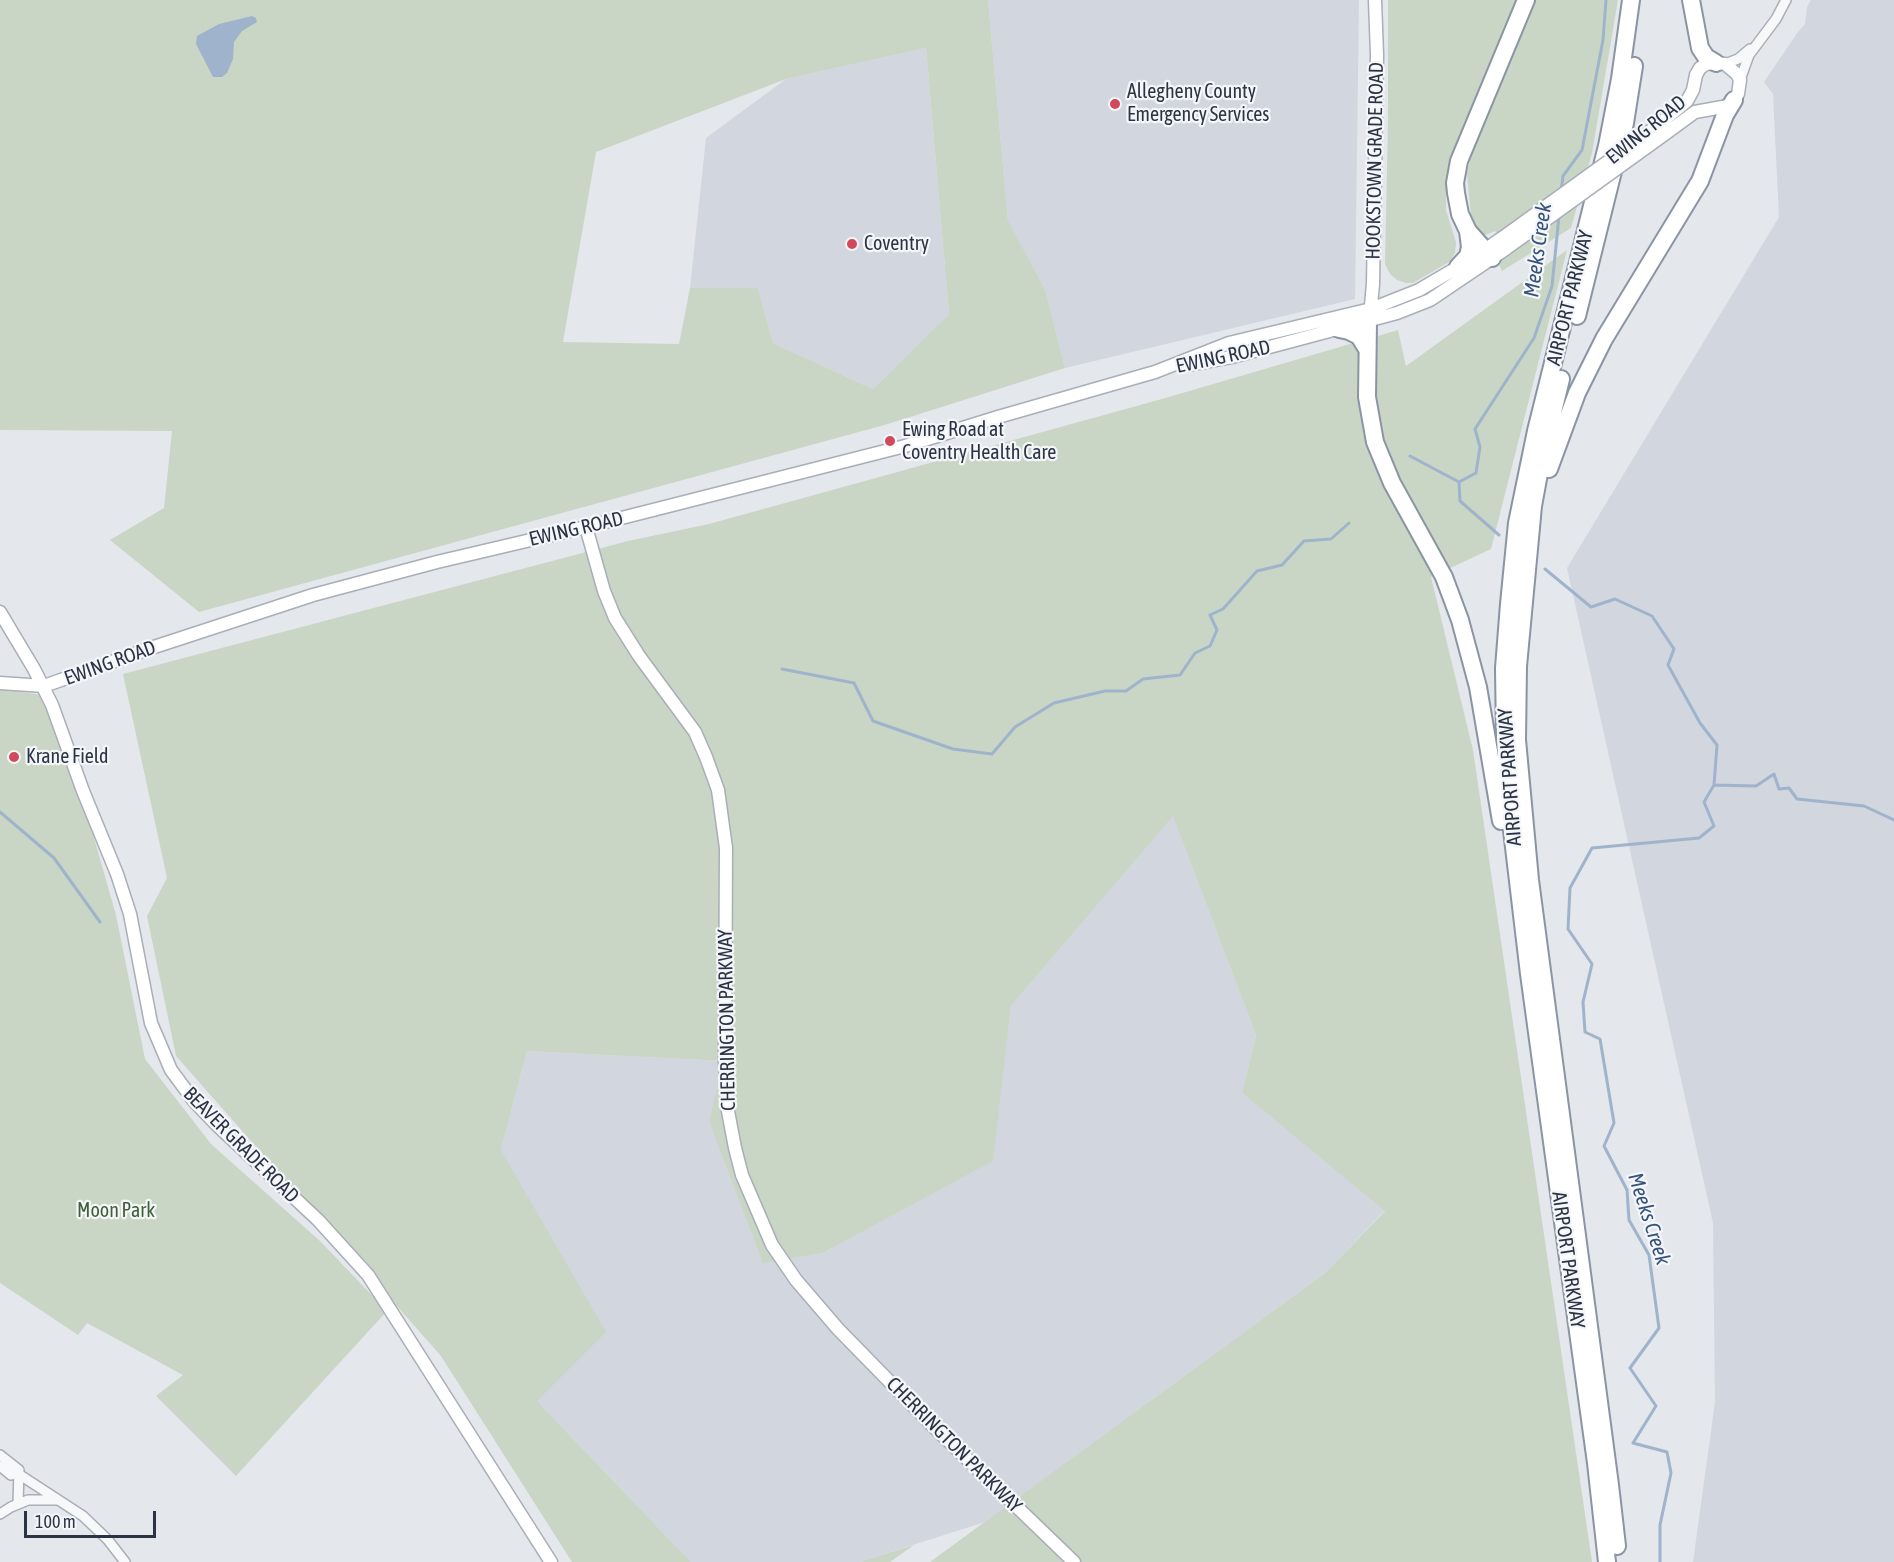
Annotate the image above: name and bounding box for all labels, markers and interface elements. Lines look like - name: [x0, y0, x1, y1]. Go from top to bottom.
- street label: HOOKSTOWN GRADE ROAD: [1361, 62, 1389, 260]
- place label: Allegheny County Emergency Services: [1127, 80, 1269, 127]
- street label: EWING ROAD: [1601, 91, 1691, 169]
- marker: Allegheny County Emergency Services: [1108, 97, 1122, 111]
- water label: Meeks Creek: [1519, 201, 1557, 299]
- street label: AIRPORT PARKWAY: [1542, 228, 1598, 368]
- place label: Coventry: [864, 232, 929, 256]
- marker: Coventry: [845, 237, 859, 251]
- street label: EWING ROAD: [1174, 335, 1272, 379]
- place label: Ewing Road at Coventry Health Care: [902, 418, 1056, 465]
- marker: Ewing Road at Coventry Health Care: [883, 434, 897, 448]
- street label: EWING ROAD: [527, 507, 625, 551]
- street label: EWING ROAD: [61, 635, 159, 691]
- street label: AIRPORT PARKWAY: [1493, 707, 1527, 847]
- place label: Krane Field: [26, 745, 108, 769]
- marker: Krane Field: [7, 750, 21, 764]
- street label: CHERRINGTON PARKWAY: [713, 929, 741, 1111]
- street label: BEAVER GRADE ROAD: [178, 1082, 304, 1208]
- water label: Meeks Creek: [1622, 1170, 1676, 1268]
- street label: AIRPORT PARKWAY: [1546, 1190, 1590, 1330]
- park label: Moon Park: [77, 1199, 155, 1223]
- street label: CHERRINGTON PARKWAY: [881, 1372, 1027, 1518]
- scale bar: [27, 1499, 159, 1537]
- text: 100 m: [35, 1511, 76, 1532]

